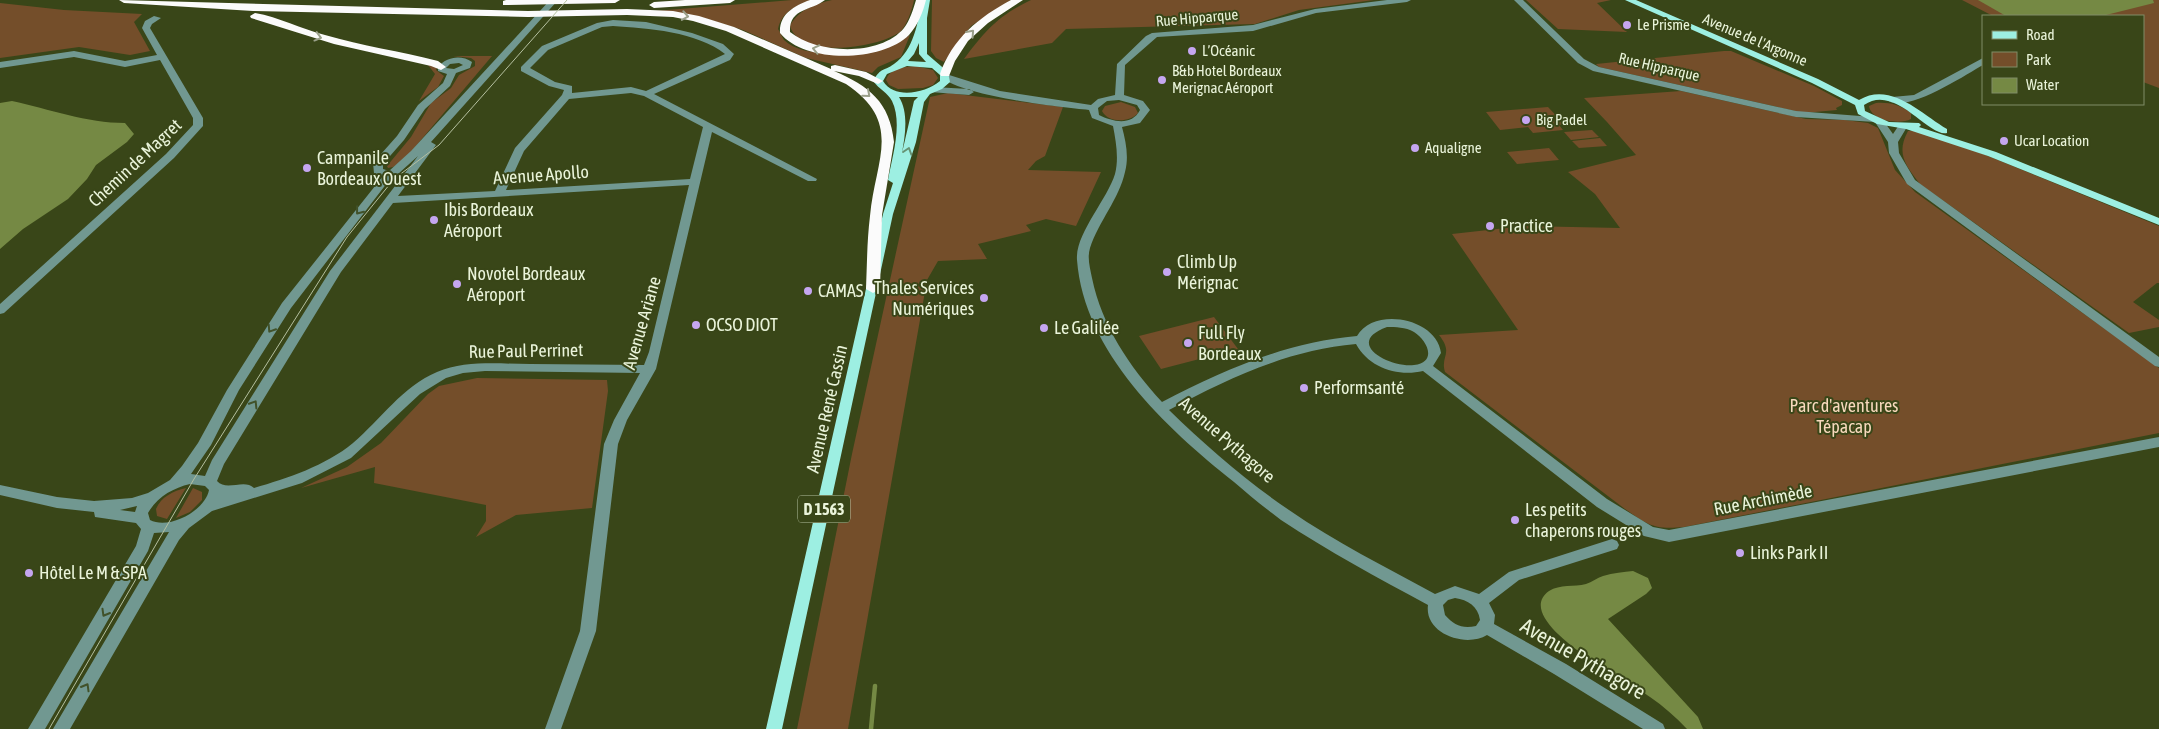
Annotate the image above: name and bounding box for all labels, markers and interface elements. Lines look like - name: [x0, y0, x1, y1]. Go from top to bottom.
- street label: Rue Hipparque: [1155, 5, 1239, 30]
- street label: Avenue de l'Argonne: [1700, 10, 1810, 69]
- one-way arrow: [680, 11, 689, 21]
- legend: [1982, 15, 2144, 105]
- place label: Le Prisme: [1637, 16, 1690, 33]
- marker: Le Prisme: [1621, 19, 1633, 31]
- text: Road: [2026, 26, 2055, 43]
- one-way arrow: [965, 30, 974, 39]
- one-way arrow: [314, 31, 322, 41]
- place label: L’Océanic: [1202, 42, 1255, 59]
- one-way arrow: [811, 44, 820, 55]
- marker: L’Océanic: [1186, 45, 1198, 57]
- street label: Rue Hipparque: [1617, 49, 1701, 84]
- text: Park: [2026, 51, 2051, 68]
- place label: B&b Hotel Bordeaux Merignac Aéroport: [1172, 62, 1282, 96]
- marker: B&b Hotel Bordeaux Merignac Aéroport: [1156, 74, 1168, 86]
- text: Water: [2026, 76, 2059, 93]
- one-way arrow: [861, 89, 870, 98]
- place label: Big Padel: [1536, 111, 1587, 128]
- street label: Chemin de Magret: [84, 114, 185, 211]
- marker: Big Padel: [1520, 114, 1532, 126]
- place label: Ucar Location: [2014, 132, 2089, 149]
- marker: Ucar Location: [1998, 135, 2010, 147]
- place label: Aqualigne: [1425, 139, 1482, 156]
- marker: Aqualigne: [1409, 142, 1421, 154]
- place label: Campanile Bordeaux Ouest: [317, 147, 422, 189]
- one-way arrow: [903, 147, 913, 156]
- street label: Avenue Apollo: [492, 161, 590, 188]
- marker: Campanile Bordeaux Ouest: [301, 162, 313, 174]
- place label: Ibis Bordeaux Aéroport: [444, 199, 533, 241]
- one-way arrow: [355, 206, 364, 215]
- marker: Ibis Bordeaux Aéroport: [428, 214, 440, 226]
- place label: Practice: [1500, 215, 1553, 236]
- marker: Practice: [1484, 220, 1496, 232]
- place label: Climb Up Mérignac: [1177, 251, 1239, 293]
- place label: Novotel Bordeaux Aéroport: [467, 263, 585, 305]
- marker: Climb Up Mérignac: [1161, 266, 1173, 278]
- street label: Avenue Ariane: [618, 274, 665, 372]
- place label: Thales Services Numériques: [874, 277, 974, 319]
- marker: Novotel Bordeaux Aéroport: [451, 278, 463, 290]
- place label: CAMAS: [818, 280, 864, 301]
- marker: CAMAS: [802, 285, 814, 297]
- marker: Thales Services Numériques: [978, 292, 990, 304]
- place label: OCSO DIOT: [706, 314, 778, 335]
- place label: Le Galilée: [1054, 317, 1119, 338]
- marker: OCSO DIOT: [690, 319, 702, 331]
- marker: Le Galilée: [1038, 322, 1050, 334]
- place label: Full Fly Bordeaux: [1198, 322, 1261, 364]
- one-way arrow: [268, 324, 277, 333]
- marker: Full Fly Bordeaux: [1182, 337, 1194, 349]
- street label: Rue Paul Perrinet: [468, 339, 584, 362]
- street label: Avenue René Cassin: [802, 343, 851, 475]
- place label: Performsanté: [1314, 377, 1404, 398]
- marker: Performsanté: [1298, 382, 1310, 394]
- street label: Avenue Pythagore: [1175, 392, 1280, 487]
- park label: Parc d'aventures Tépacap: [1790, 395, 1898, 437]
- one-way arrow: [247, 400, 257, 409]
- street label: Rue Archimède: [1712, 480, 1814, 519]
- road number: D 1563: [798, 496, 850, 522]
- place label: Les petits chaperons rouges: [1525, 499, 1641, 541]
- marker: Les petits chaperons rouges: [1509, 514, 1521, 526]
- place label: Links Park II: [1750, 542, 1828, 563]
- marker: Links Park II: [1734, 547, 1746, 559]
- place label: Hôtel Le M & SPA: [39, 562, 147, 583]
- marker: Hôtel Le M & SPA: [23, 567, 35, 579]
- one-way arrow: [101, 607, 111, 616]
- street label: Avenue Pythagore: [1517, 613, 1650, 704]
- one-way arrow: [79, 683, 89, 692]

